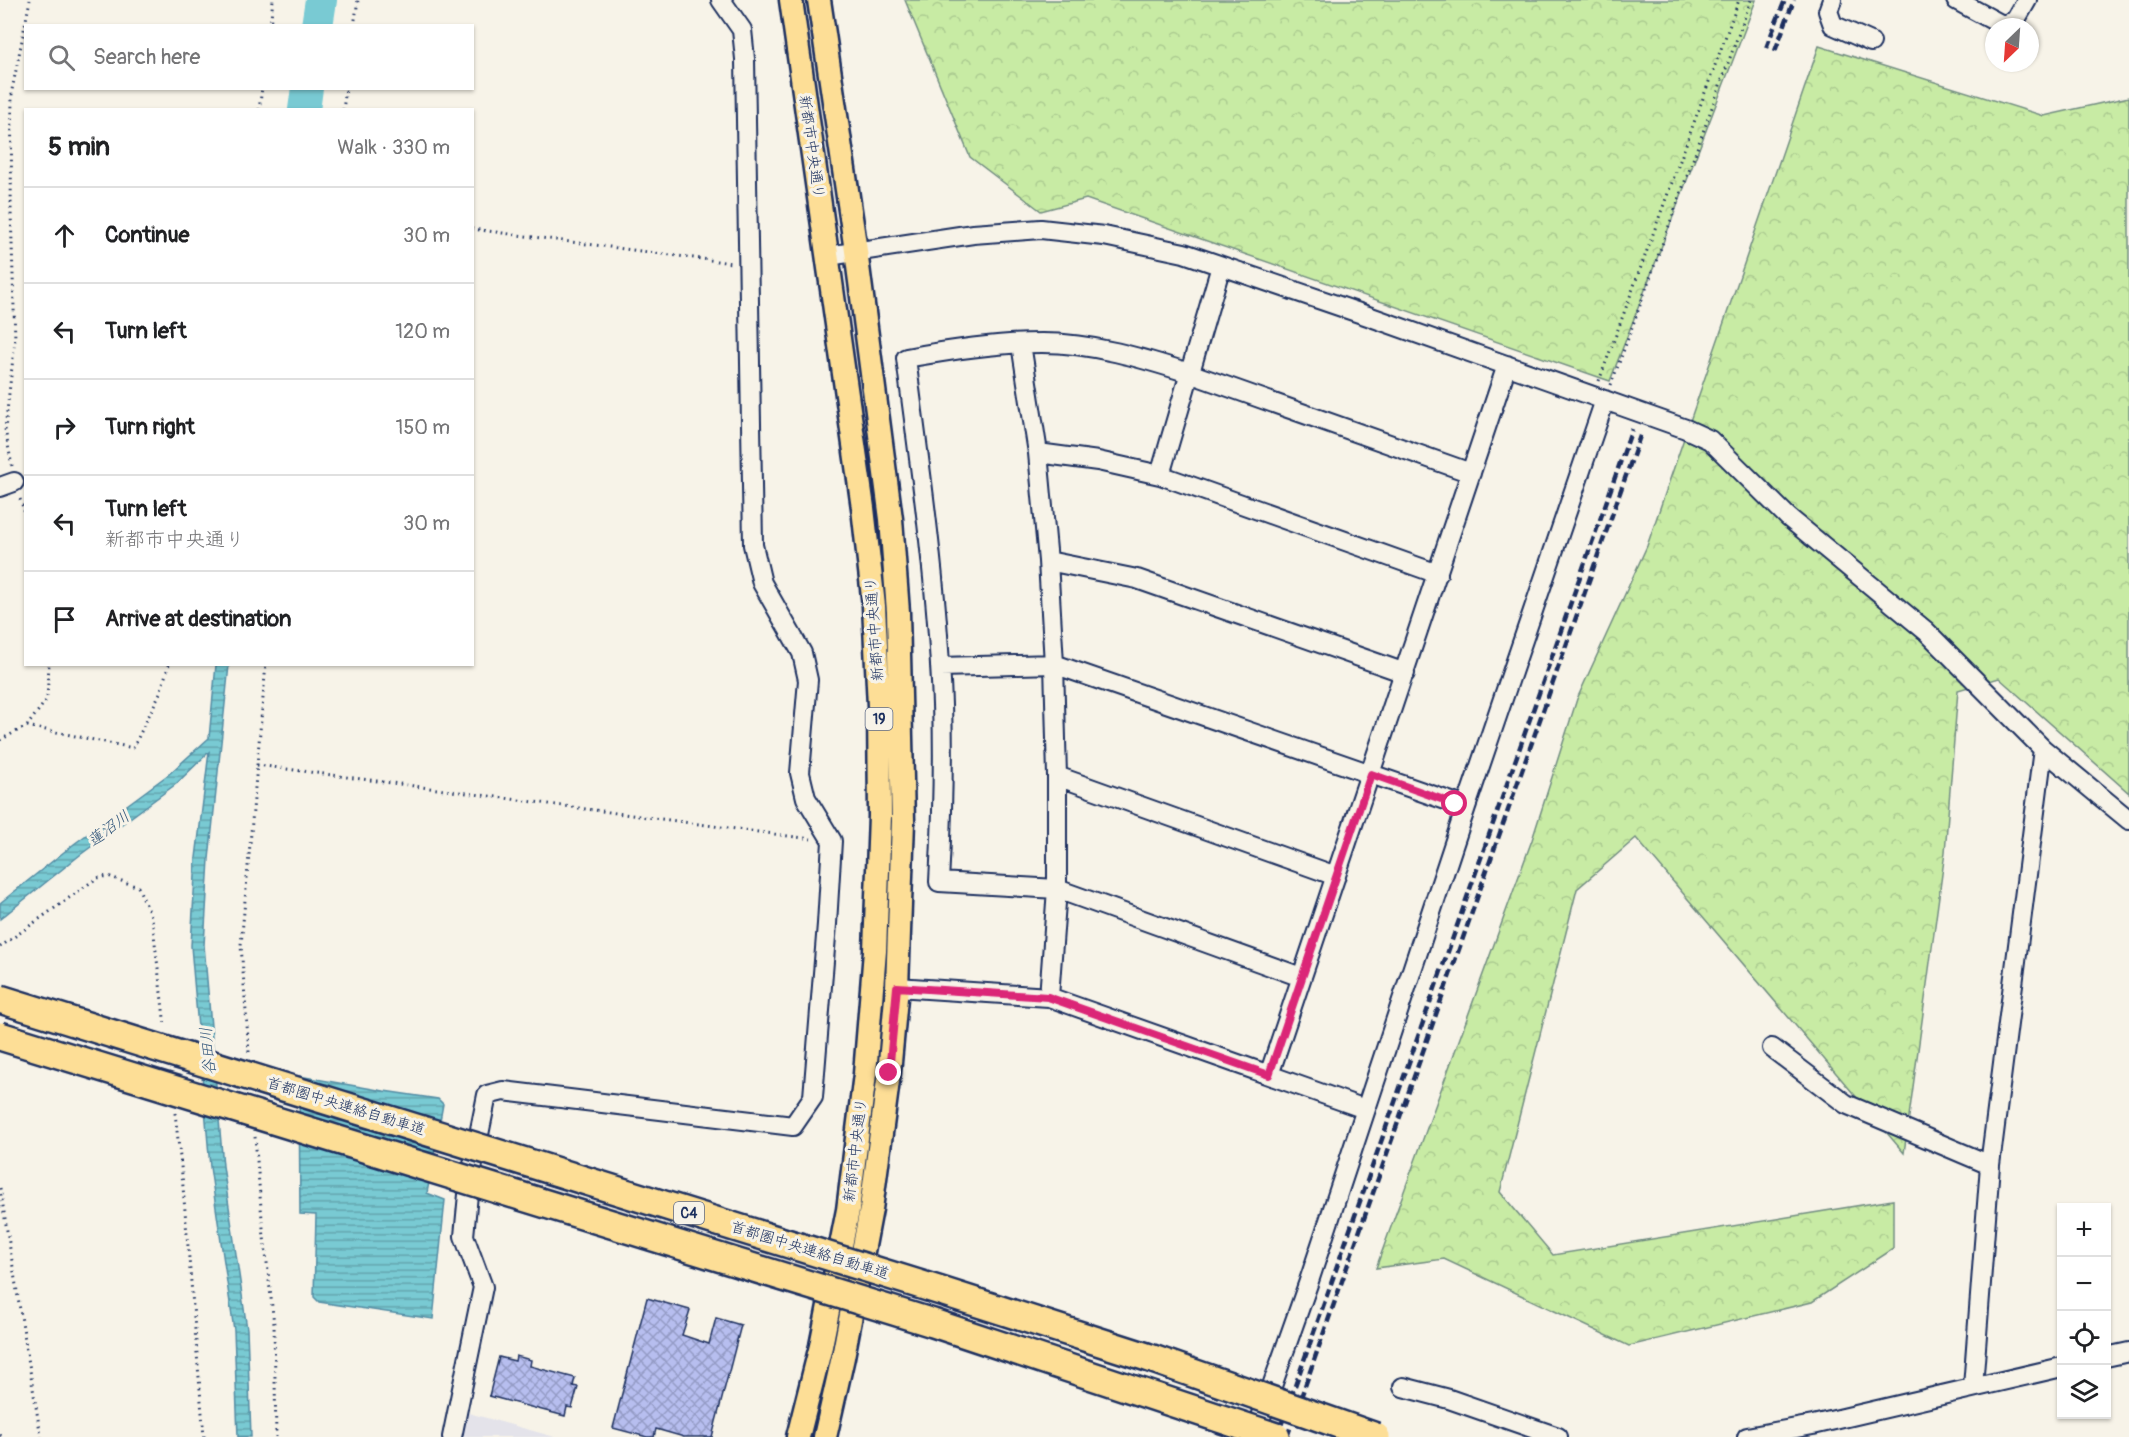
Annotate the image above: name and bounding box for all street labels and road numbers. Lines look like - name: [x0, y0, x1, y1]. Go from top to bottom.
- street label: 新都市中央通り: [795, 94, 828, 200]
- street label: 新都市中央通り: [861, 576, 888, 682]
- road number: 19: [866, 708, 892, 730]
- street label: 首都圏中央連絡自動車道: [264, 1073, 428, 1140]
- street label: 新都市中央通り: [840, 1097, 871, 1203]
- road number: C4: [674, 1202, 704, 1224]
- street label: 首都圏中央連絡自動車道: [728, 1217, 892, 1284]

